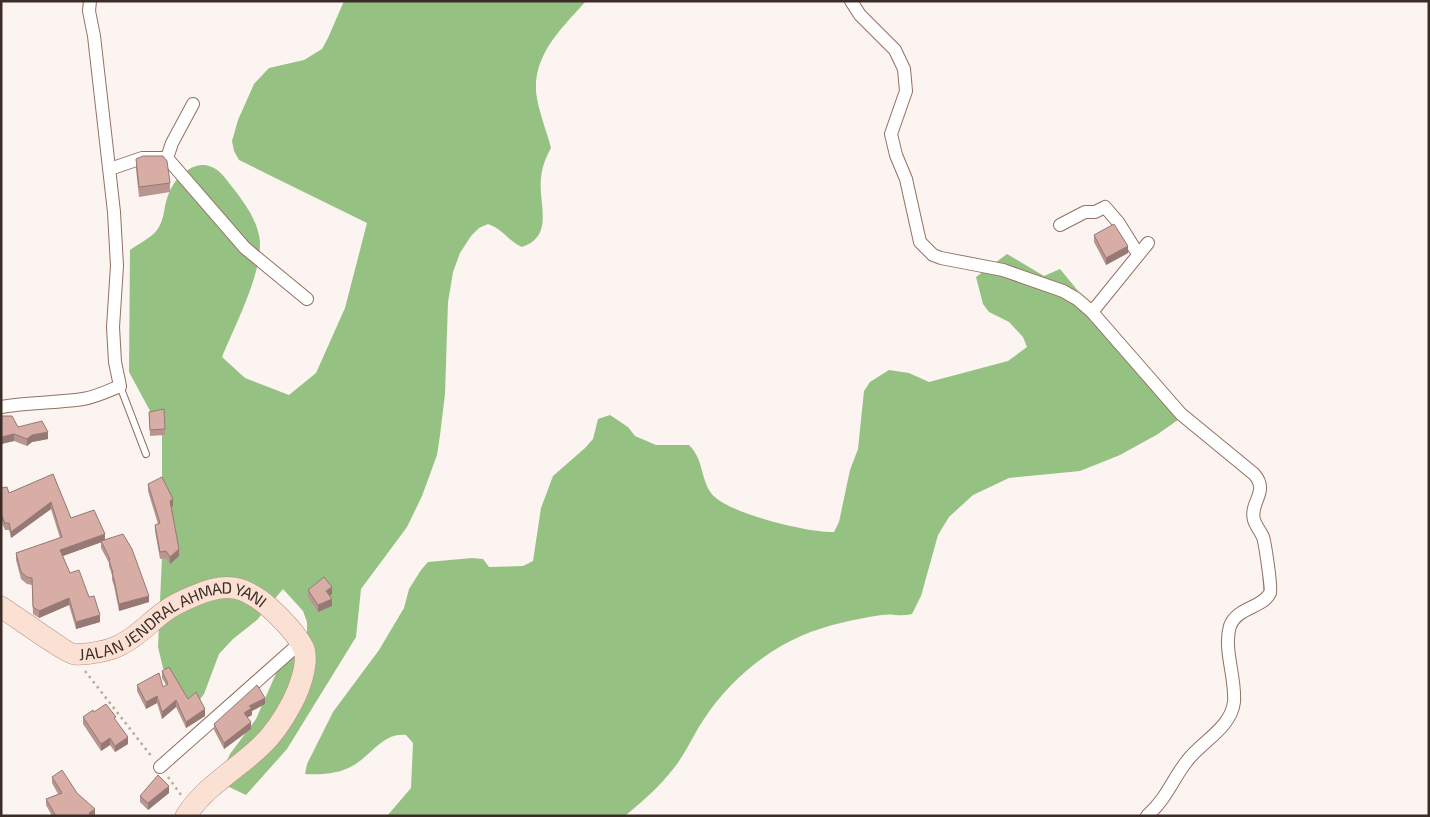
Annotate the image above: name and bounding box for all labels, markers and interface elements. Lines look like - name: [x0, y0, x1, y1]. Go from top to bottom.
- street label: JALAN JENDRAL AHMAD YANI: [79, 578, 271, 663]

